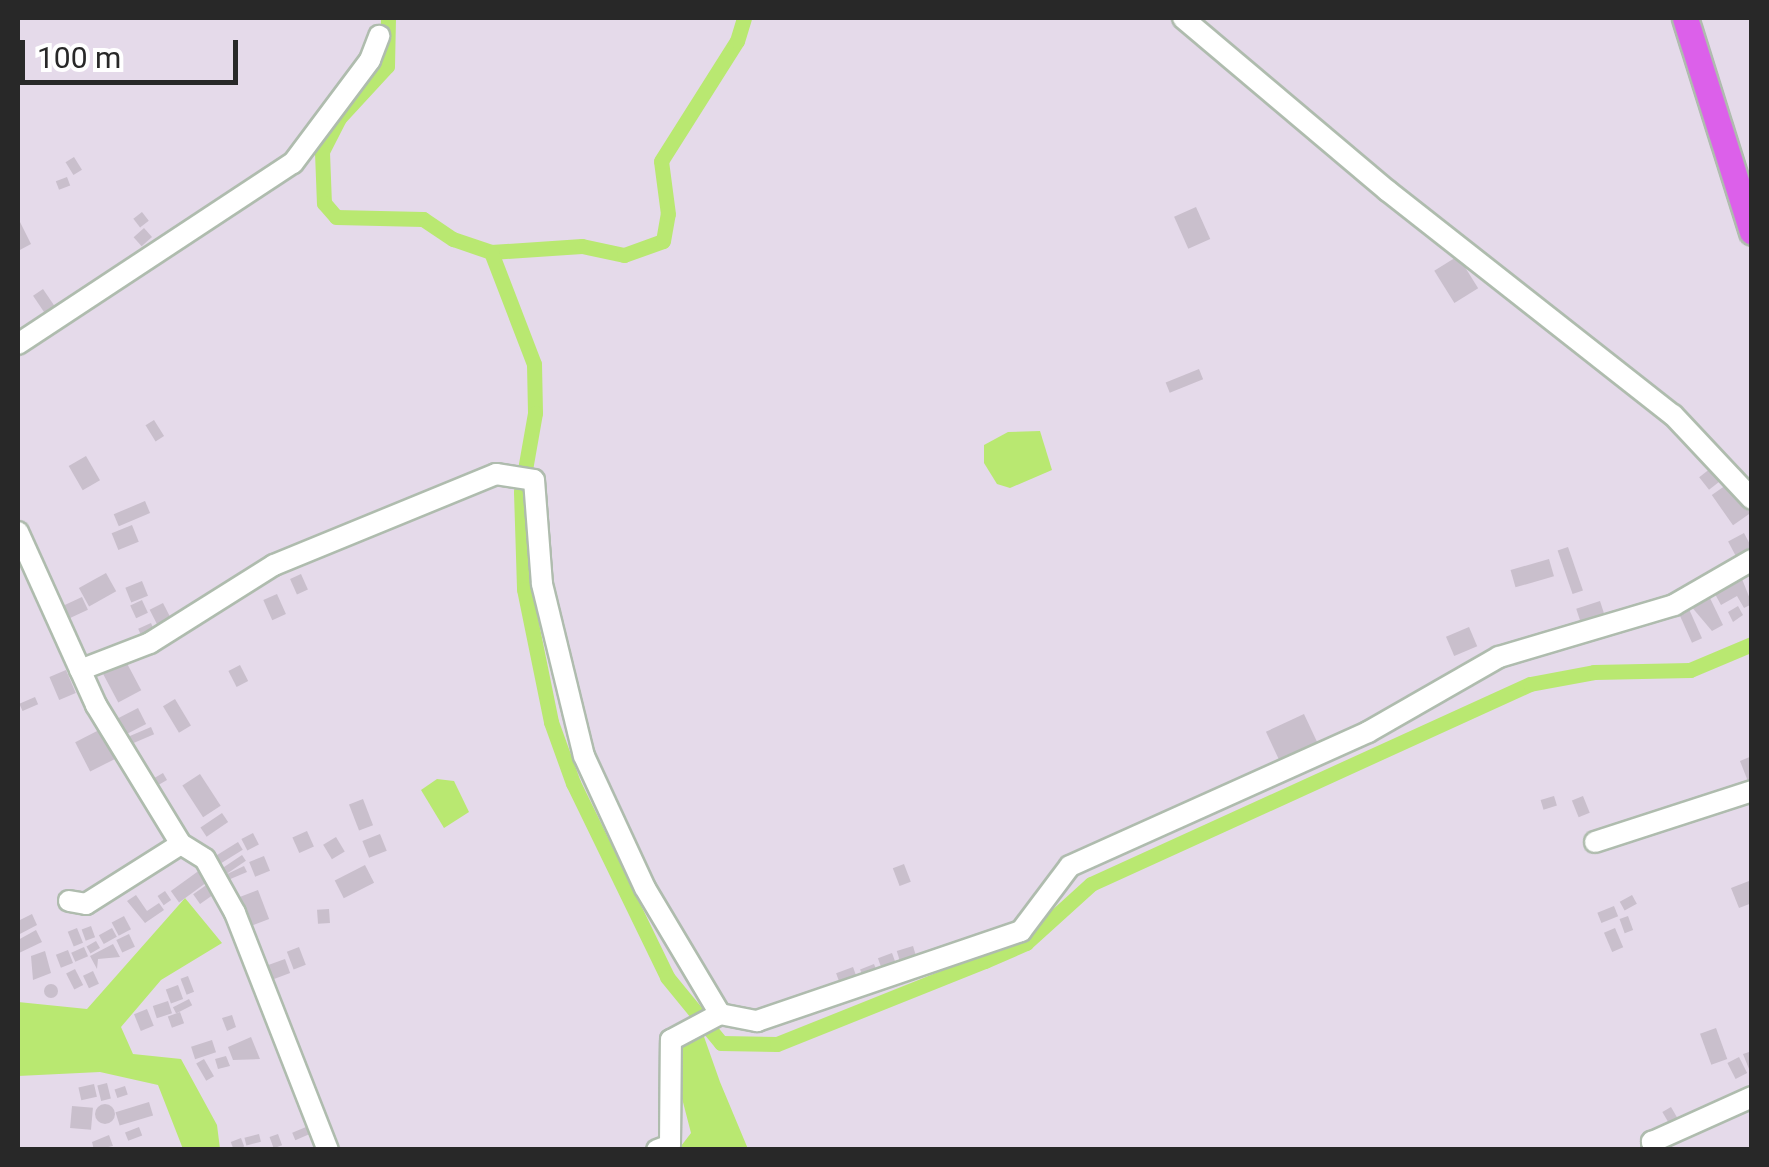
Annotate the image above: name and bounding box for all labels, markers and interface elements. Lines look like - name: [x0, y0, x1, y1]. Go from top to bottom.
- scale bar: [25, 20, 242, 82]
- text: 100 m: [37, 40, 121, 75]

